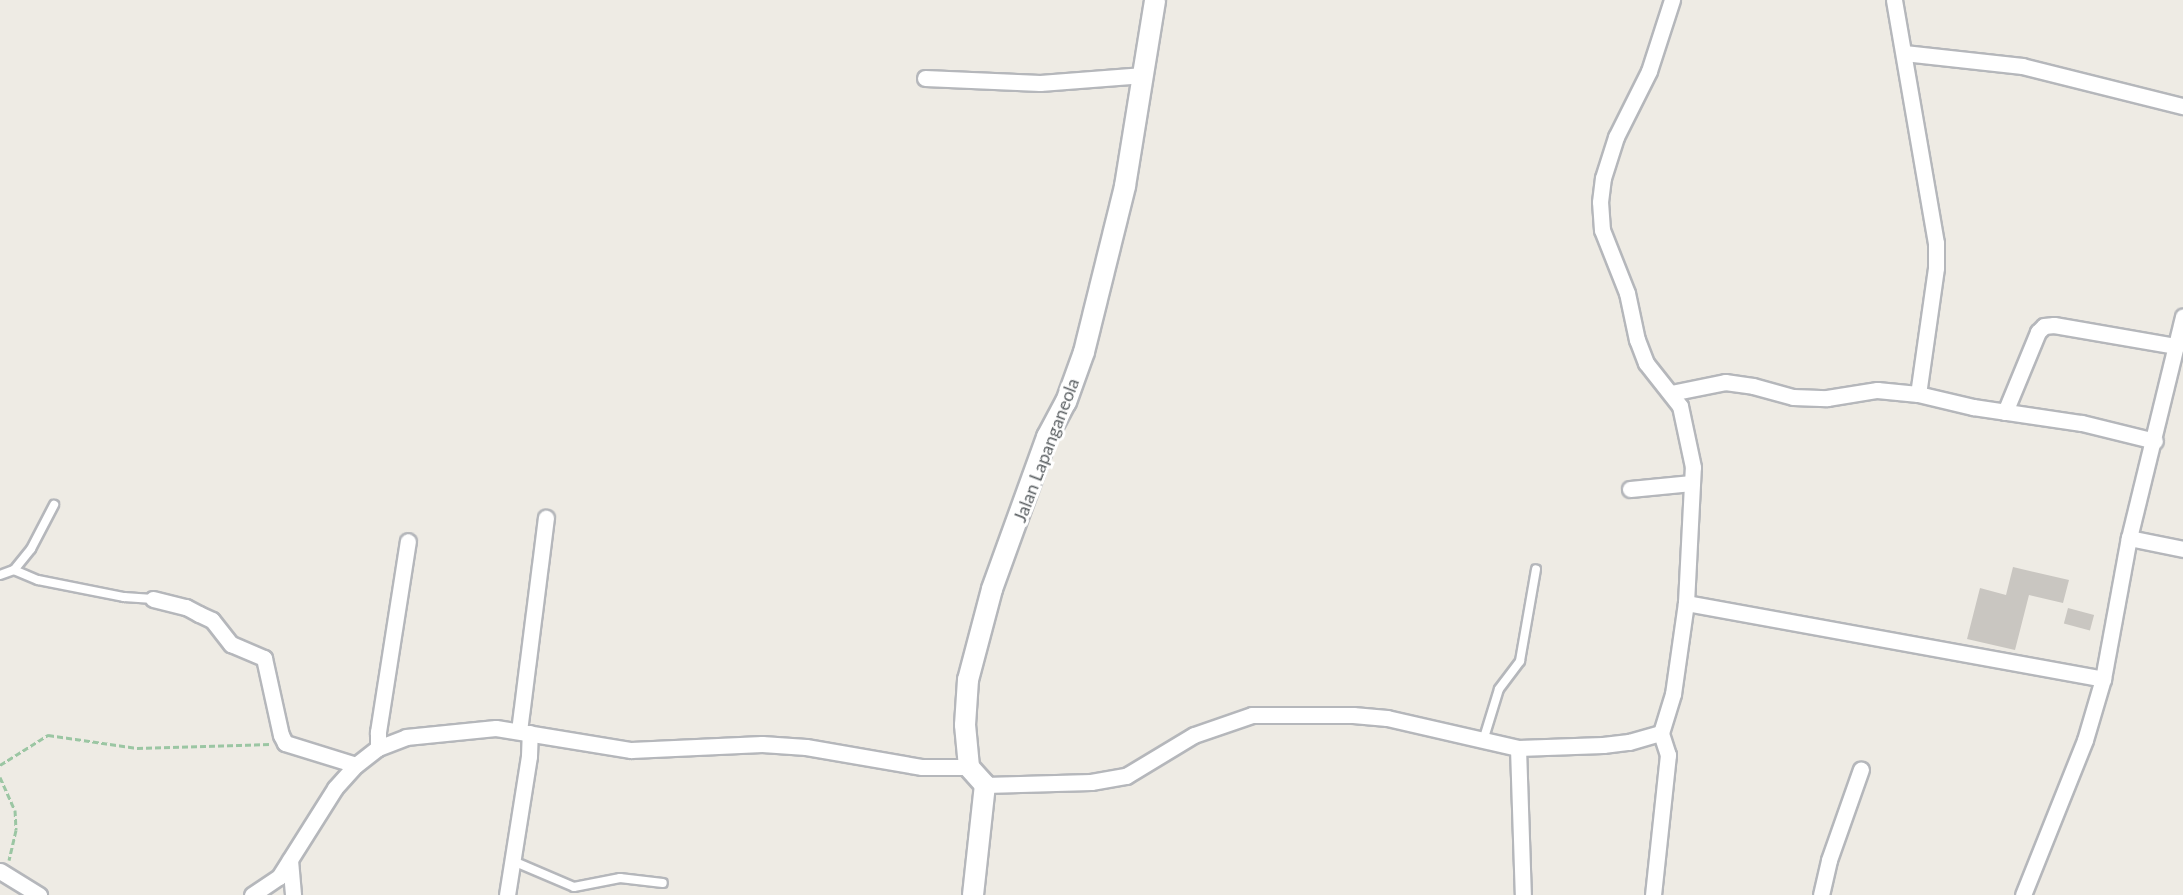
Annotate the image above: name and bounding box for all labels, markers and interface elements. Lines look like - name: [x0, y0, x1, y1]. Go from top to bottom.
- street label: Jalan Lapanganeola: [1009, 375, 1083, 525]

